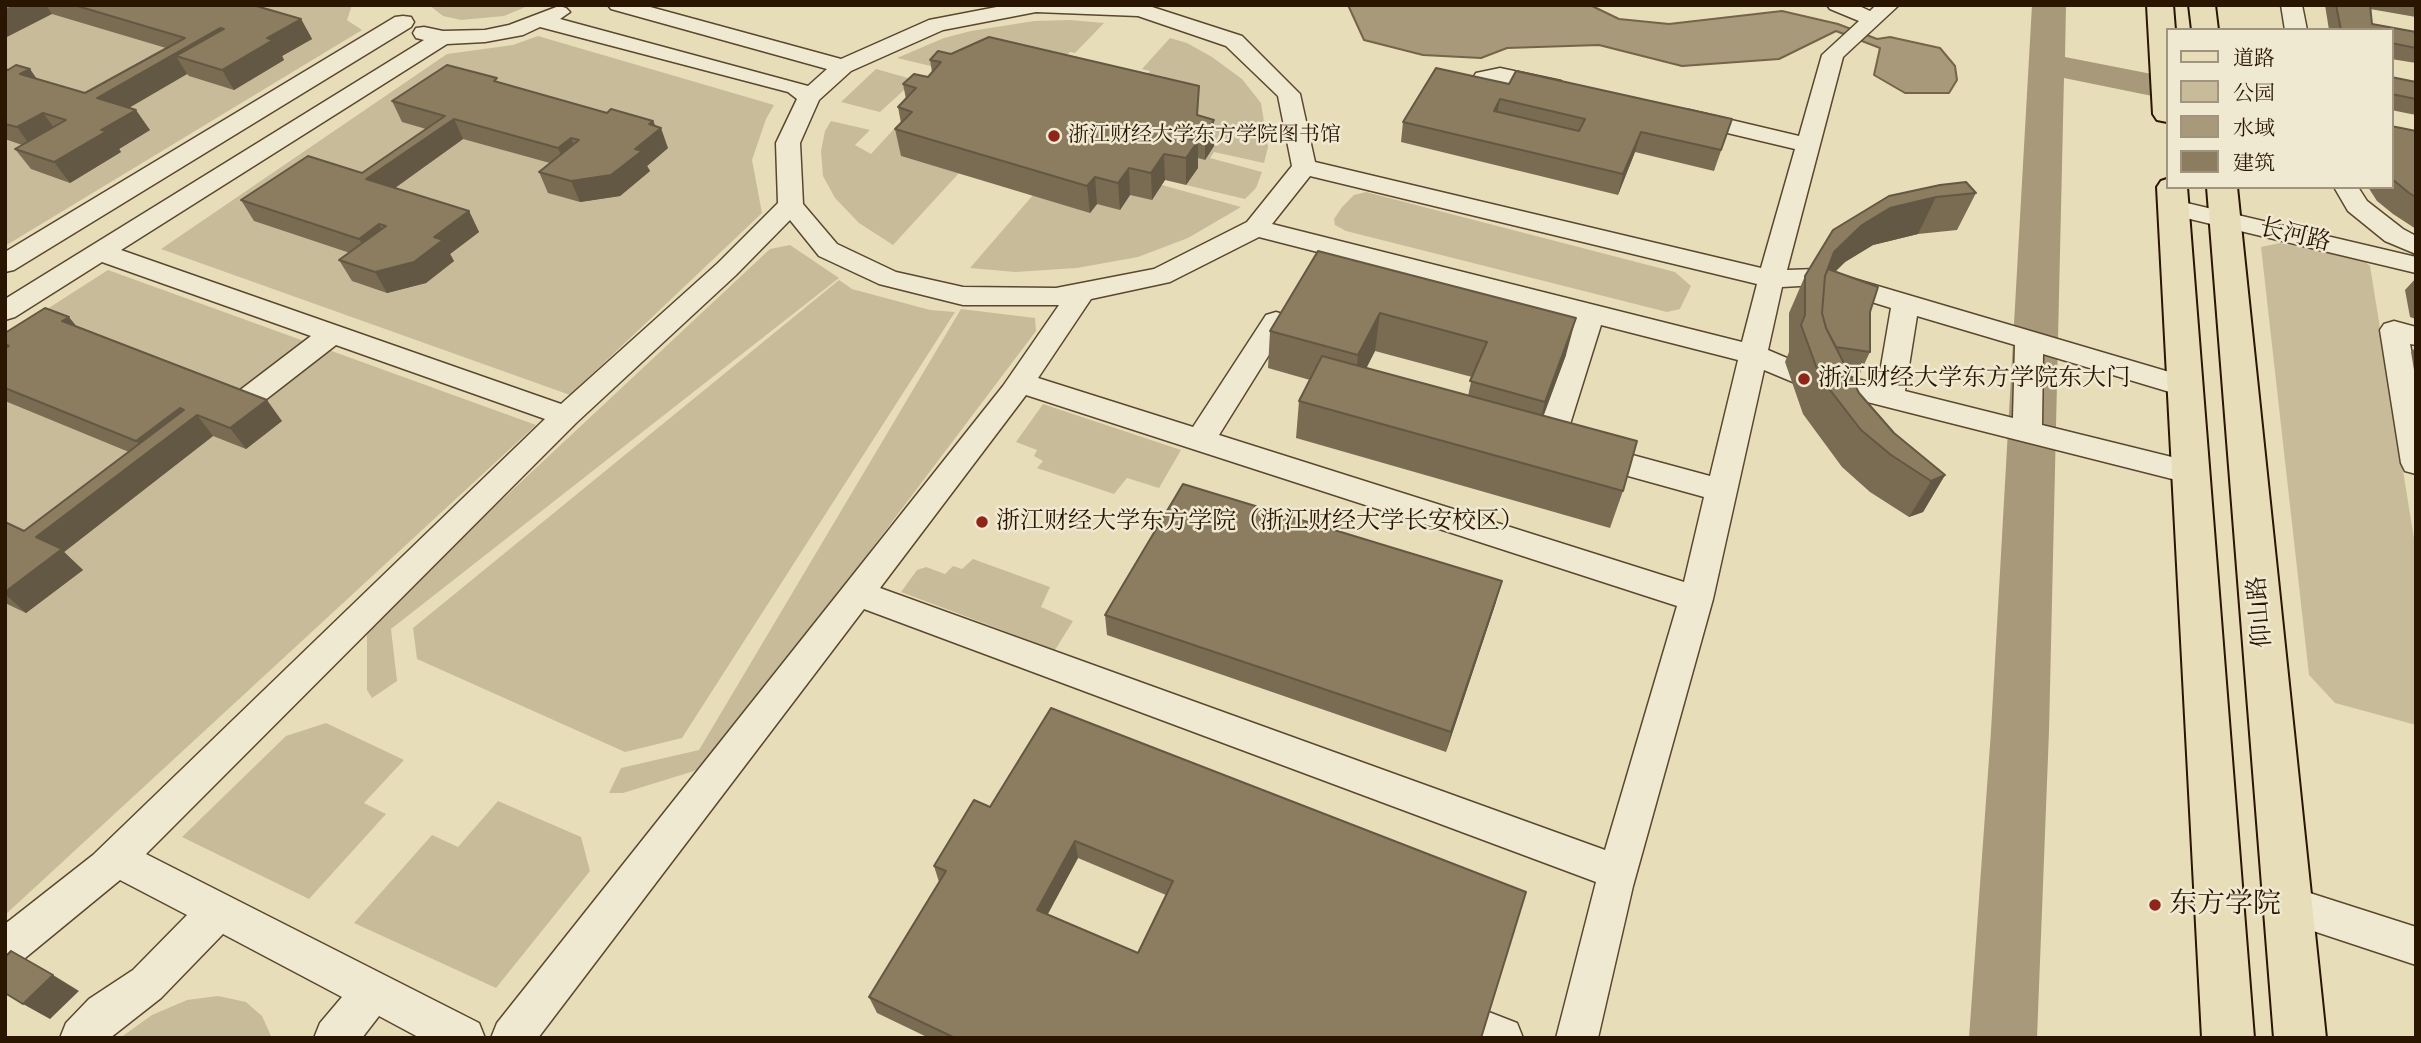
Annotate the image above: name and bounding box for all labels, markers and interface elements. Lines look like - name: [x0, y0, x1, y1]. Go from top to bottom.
- legend: [2166, 28, 2393, 189]
- text: 道路: [2233, 44, 2275, 72]
- text: 公园: [2233, 79, 2275, 107]
- text: 水域: [2233, 114, 2275, 142]
- place label: 浙江财经大学东方学院图书馆: [1068, 123, 1341, 149]
- marker: 浙江财经大学东方学院图书馆: [1046, 128, 1062, 144]
- text: 建筑: [2233, 149, 2275, 177]
- street label: 长河路: [2257, 214, 2333, 258]
- place label: 浙江财经大学东方学院东大门: [1818, 365, 2130, 393]
- marker: 浙江财经大学东方学院东大门: [1796, 371, 1812, 387]
- place label: 浙江财经大学东方学院（浙江财经大学长安校区）: [996, 508, 1524, 536]
- marker: 浙江财经大学东方学院（浙江财经大学长安校区）: [974, 514, 990, 530]
- street label: 仰山路: [2244, 575, 2278, 649]
- place label: 东方学院: [2169, 888, 2281, 922]
- marker: 东方学院: [2147, 897, 2163, 913]

